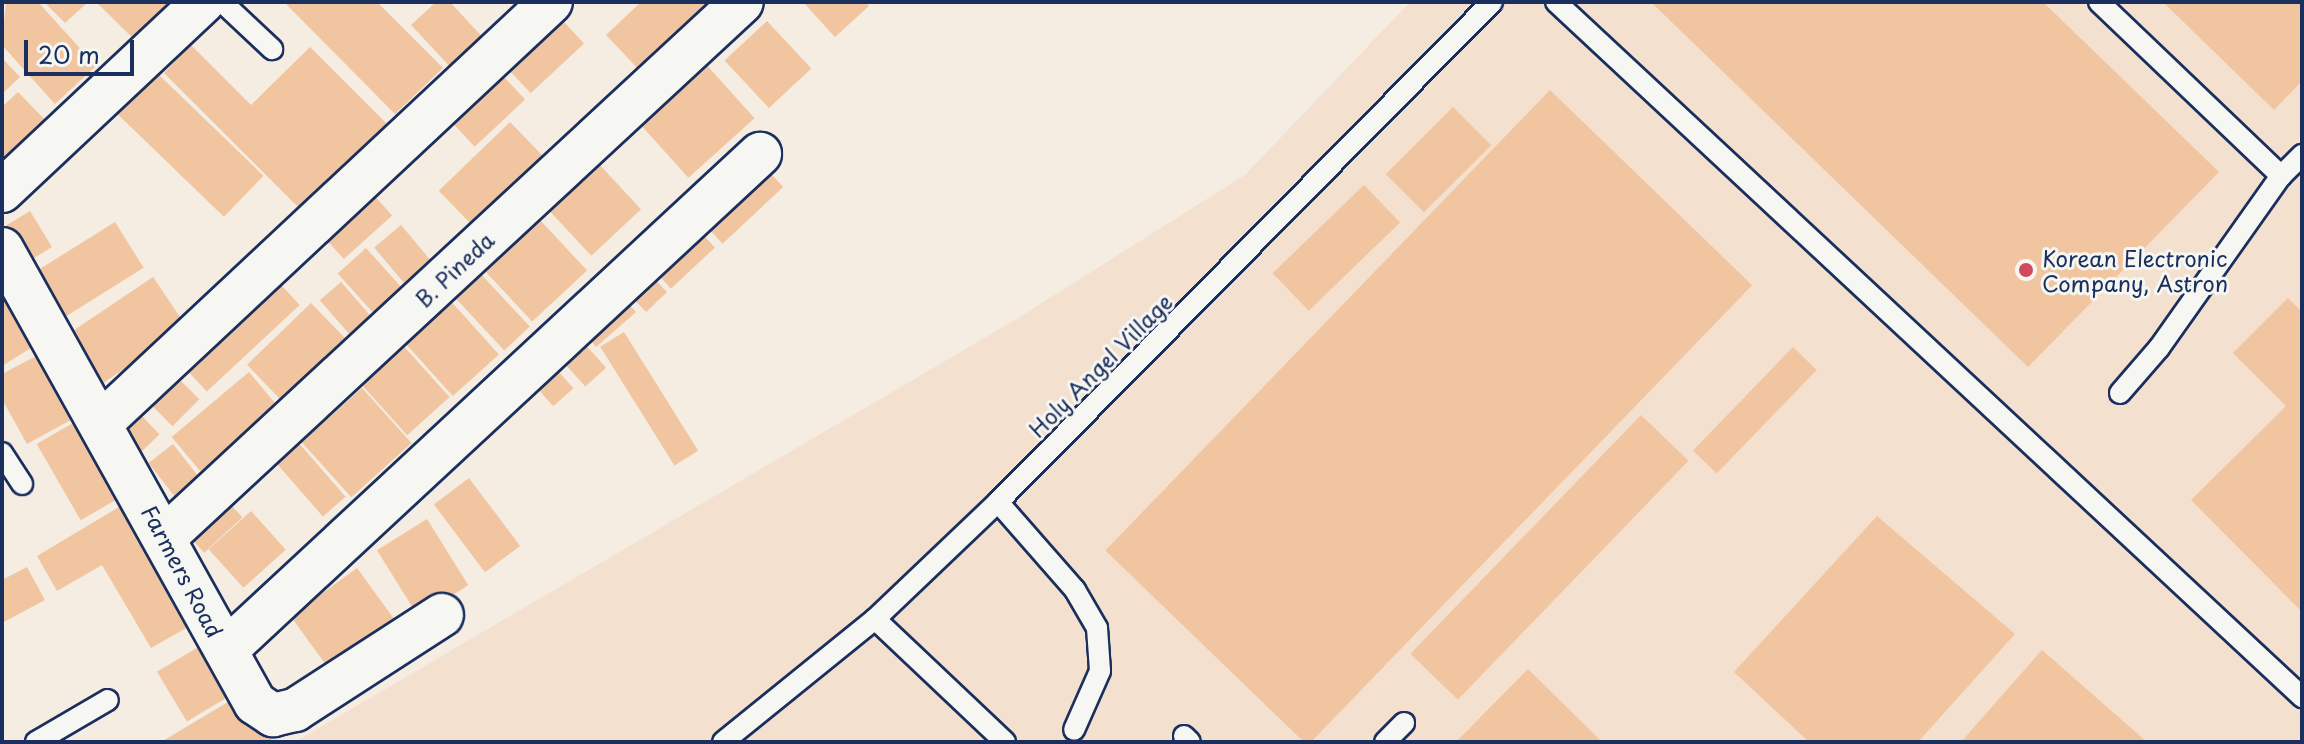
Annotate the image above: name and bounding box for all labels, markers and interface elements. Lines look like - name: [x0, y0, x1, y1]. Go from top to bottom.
- scale bar: [28, 24, 138, 74]
- text: 20 m: [38, 36, 100, 72]
- street label: B. Pineda: [409, 226, 499, 312]
- place label: Korean Electronic Company, Astron: [2042, 244, 2227, 296]
- marker: Korean Electronic Company, Astron: [2017, 261, 2035, 279]
- street label: Holy Angel Village: [1022, 287, 1178, 443]
- street label: Farmers Road: [137, 500, 229, 642]

